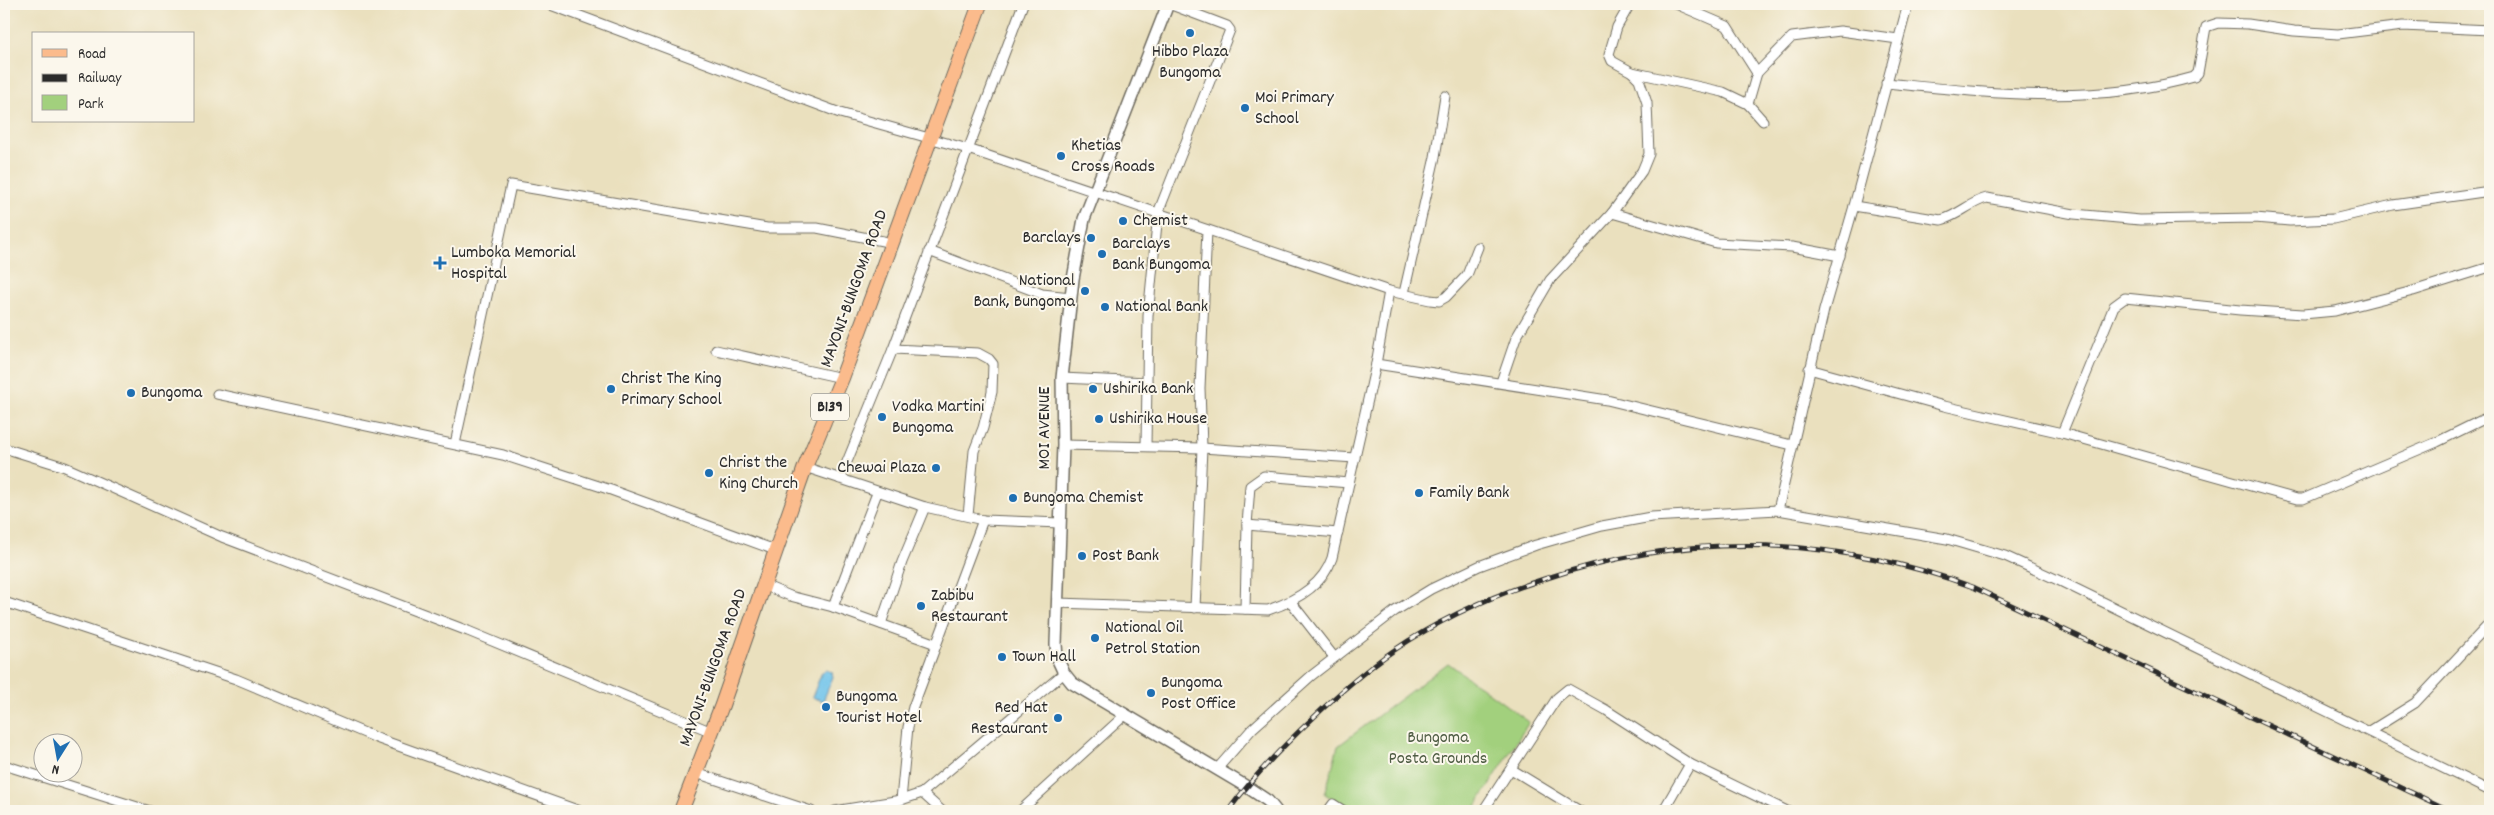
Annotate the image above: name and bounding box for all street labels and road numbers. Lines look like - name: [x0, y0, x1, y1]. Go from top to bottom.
- street label: MAYONI-BUNGOMA ROAD: [815, 207, 895, 371]
- street label: MOI AVENUE: [1033, 387, 1058, 469]
- road number: B139: [811, 394, 849, 421]
- street label: MAYONI-BUNGOMA ROAD: [674, 586, 754, 750]

